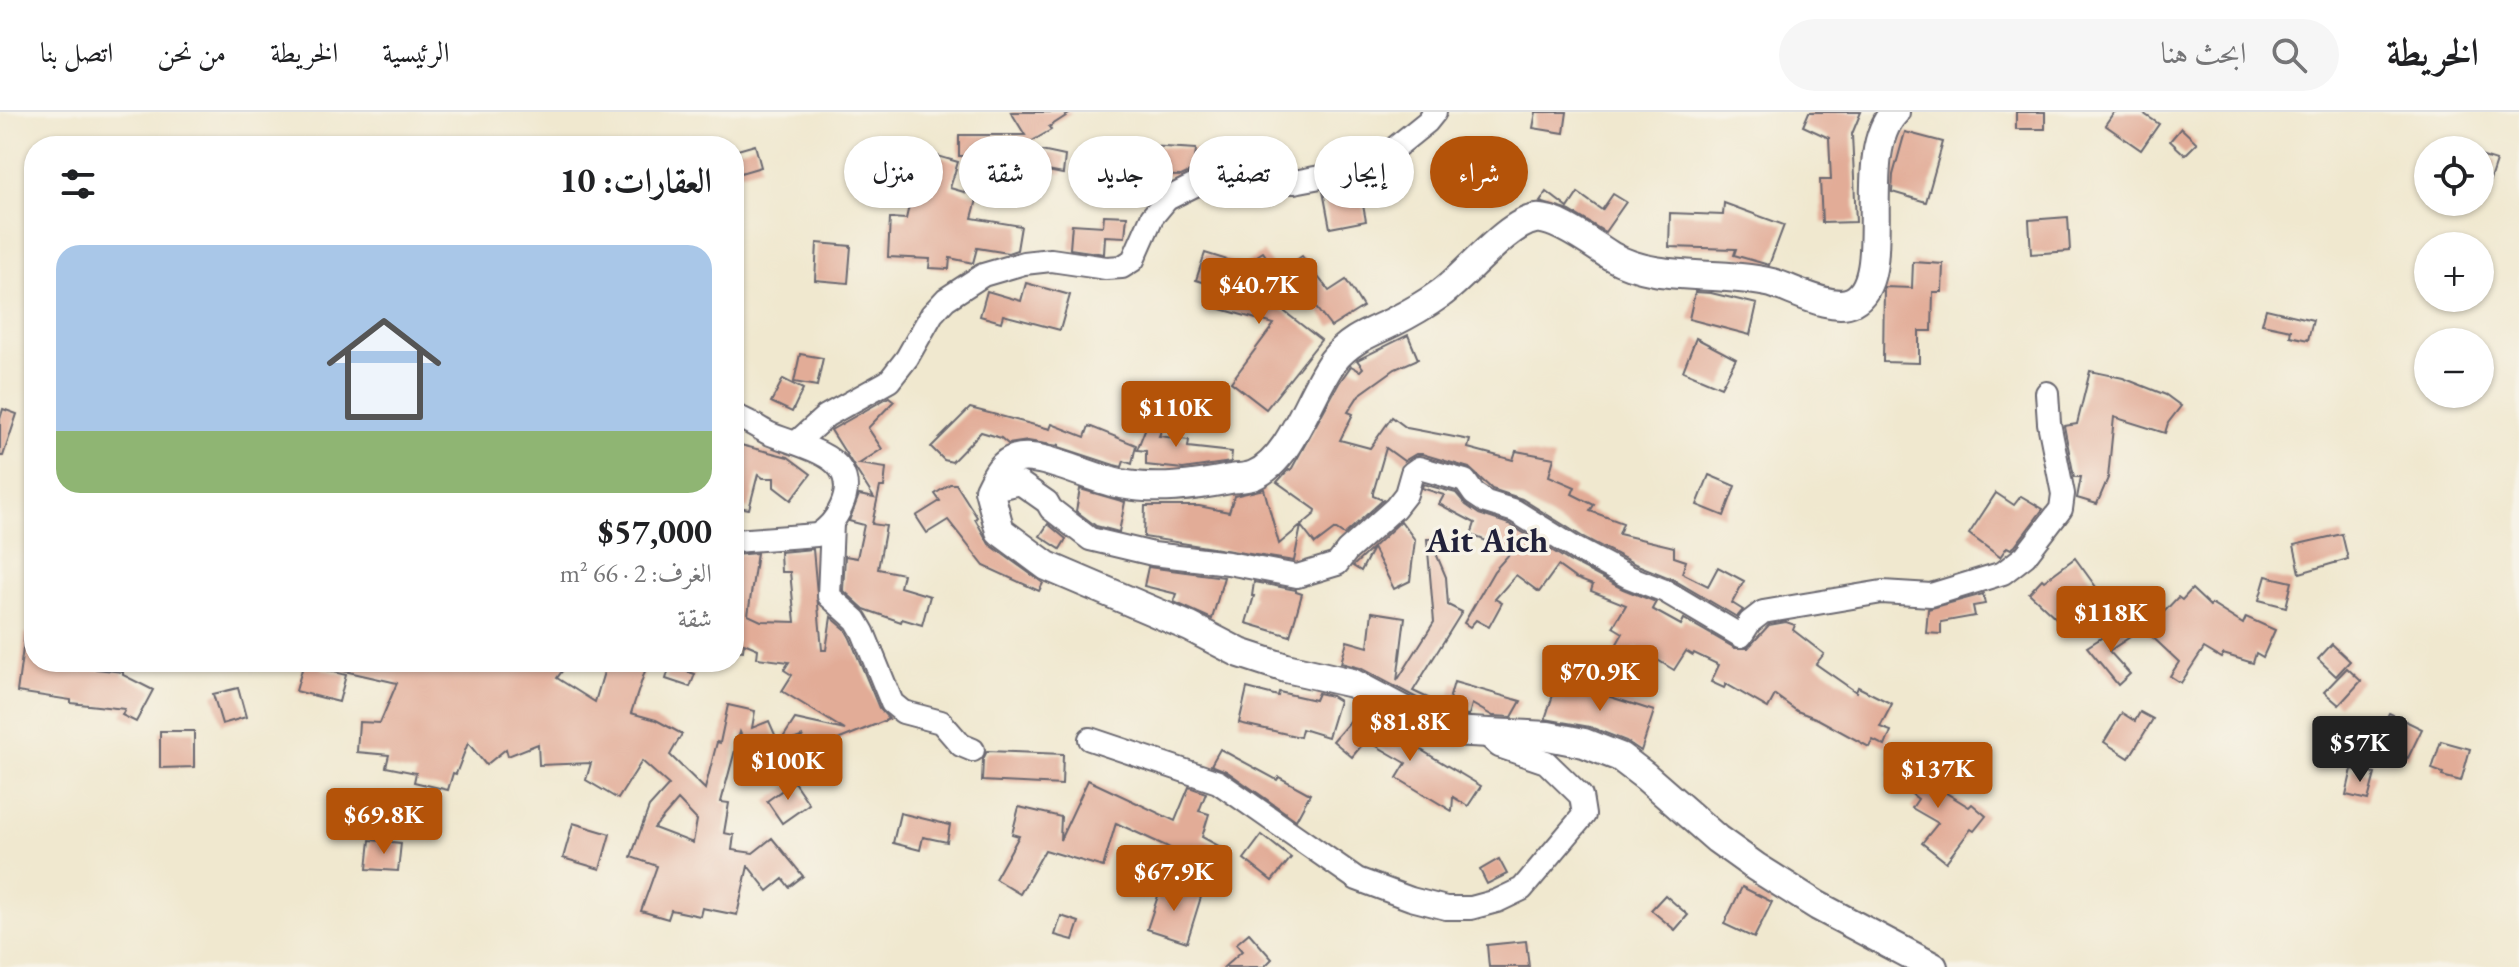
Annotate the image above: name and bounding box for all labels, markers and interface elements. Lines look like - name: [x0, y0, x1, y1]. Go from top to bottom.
- search box: [1779, 19, 2339, 91]
- text: الخريطة: [2387, 27, 2479, 76]
- text: ابحث هنا: [2161, 33, 2247, 72]
- icon: search: [2267, 33, 2311, 77]
- text: اتصل بنا: [40, 34, 113, 70]
- text: من نحن: [157, 34, 226, 70]
- text: الخريطة: [270, 34, 338, 70]
- text: الرئيسية: [382, 34, 450, 70]
- chip: منزل: [844, 136, 943, 208]
- chip: شقة: [959, 136, 1052, 208]
- chip: جديد: [1068, 136, 1173, 208]
- chip: تصفية: [1189, 136, 1298, 208]
- chip: إيجار: [1314, 136, 1414, 208]
- chip: شراء: [1430, 136, 1528, 208]
- map controls: [2414, 136, 2494, 408]
- button: locate: [2414, 136, 2494, 216]
- text: العقارات: 10: [560, 158, 712, 202]
- icon: filters: [56, 162, 100, 206]
- button: +: [2414, 232, 2494, 312]
- pin: $40.7K: [1194, 258, 1324, 326]
- text: $40.7K: [1219, 267, 1299, 301]
- icon: home: [312, 297, 456, 441]
- button: −: [2414, 328, 2494, 408]
- pin: $110K: [1120, 381, 1232, 449]
- text: $110K: [1139, 390, 1213, 424]
- text: $57,000: [598, 509, 712, 553]
- district label: Ait Aich: [1425, 518, 1548, 562]
- text: الغرف: 2 · 66 m²: [560, 556, 712, 590]
- pin: $118K: [2055, 586, 2167, 654]
- text: $118K: [2074, 595, 2148, 629]
- text: شقة: [678, 601, 712, 635]
- pin: $70.9K: [1535, 645, 1665, 713]
- text: $70.9K: [1560, 654, 1640, 688]
- pin: $81.8K: [1345, 695, 1475, 763]
- text: $81.8K: [1370, 704, 1450, 738]
- pin: $57K: [2313, 716, 2407, 784]
- text: $57K: [2330, 725, 2390, 759]
- pin: $100K: [732, 734, 844, 802]
- pin: $137K: [1882, 742, 1994, 810]
- text: $100K: [751, 743, 825, 777]
- text: $137K: [1901, 751, 1975, 785]
- pin: $69.8K: [319, 788, 449, 856]
- text: $69.8K: [344, 797, 424, 831]
- pin: $67.9K: [1109, 845, 1239, 913]
- text: $67.9K: [1134, 854, 1214, 888]

